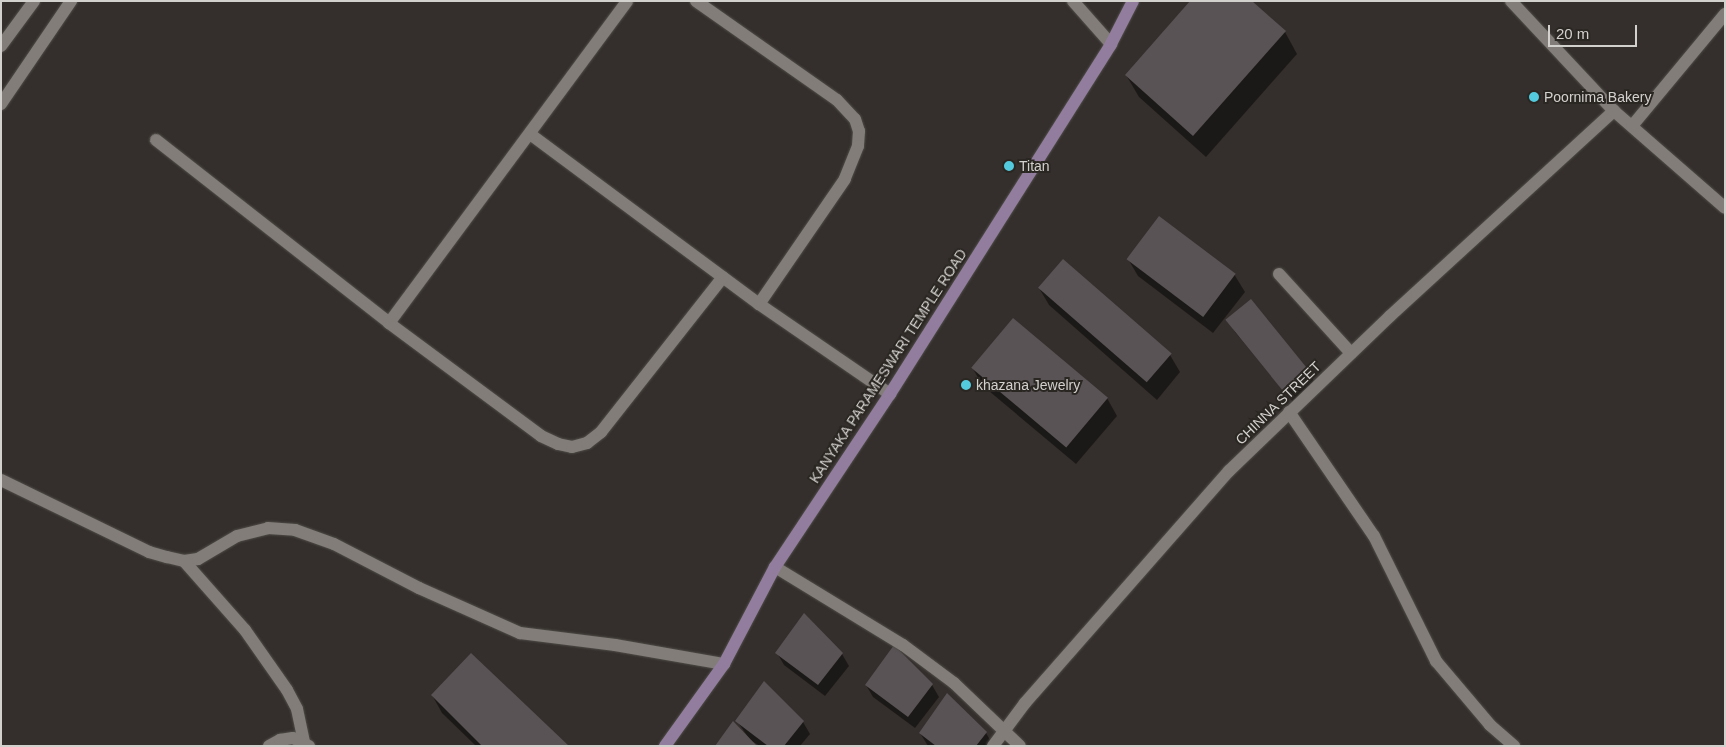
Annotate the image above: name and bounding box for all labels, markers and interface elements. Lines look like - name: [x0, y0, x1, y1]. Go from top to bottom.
- scale bar: [1551, 15, 1640, 47]
- text: 20 m: [1556, 25, 1589, 42]
- place label: Poornima Bakery: [1544, 89, 1651, 105]
- marker: Poornima Bakery: [1528, 91, 1540, 103]
- place label: Titan: [1019, 158, 1050, 174]
- marker: Titan: [1003, 160, 1015, 172]
- street label: KANYAKA PARAMESWARI TEMPLE ROAD: [806, 245, 970, 487]
- street label: CHINNA STREET: [1232, 358, 1324, 448]
- place label: khazana Jewelry: [976, 377, 1080, 393]
- marker: khazana Jewelry: [960, 379, 972, 391]

